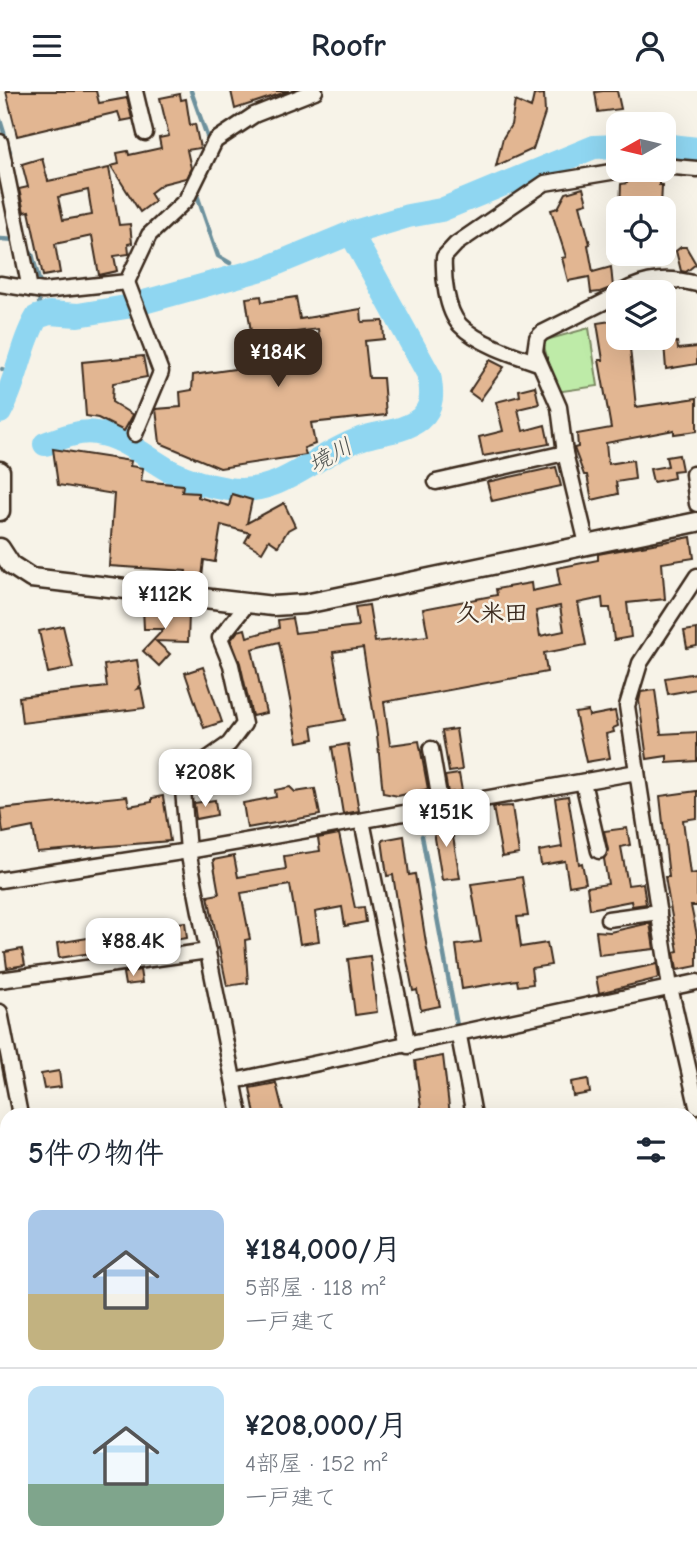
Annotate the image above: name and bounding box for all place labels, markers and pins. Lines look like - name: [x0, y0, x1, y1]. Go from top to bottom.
- pin: ¥184K: [229, 329, 327, 389]
- pin: ¥112K: [116, 571, 214, 631]
- pin: ¥208K: [156, 749, 254, 809]
- pin: ¥151K: [397, 789, 495, 849]
- pin: ¥88.4K: [76, 919, 190, 978]

